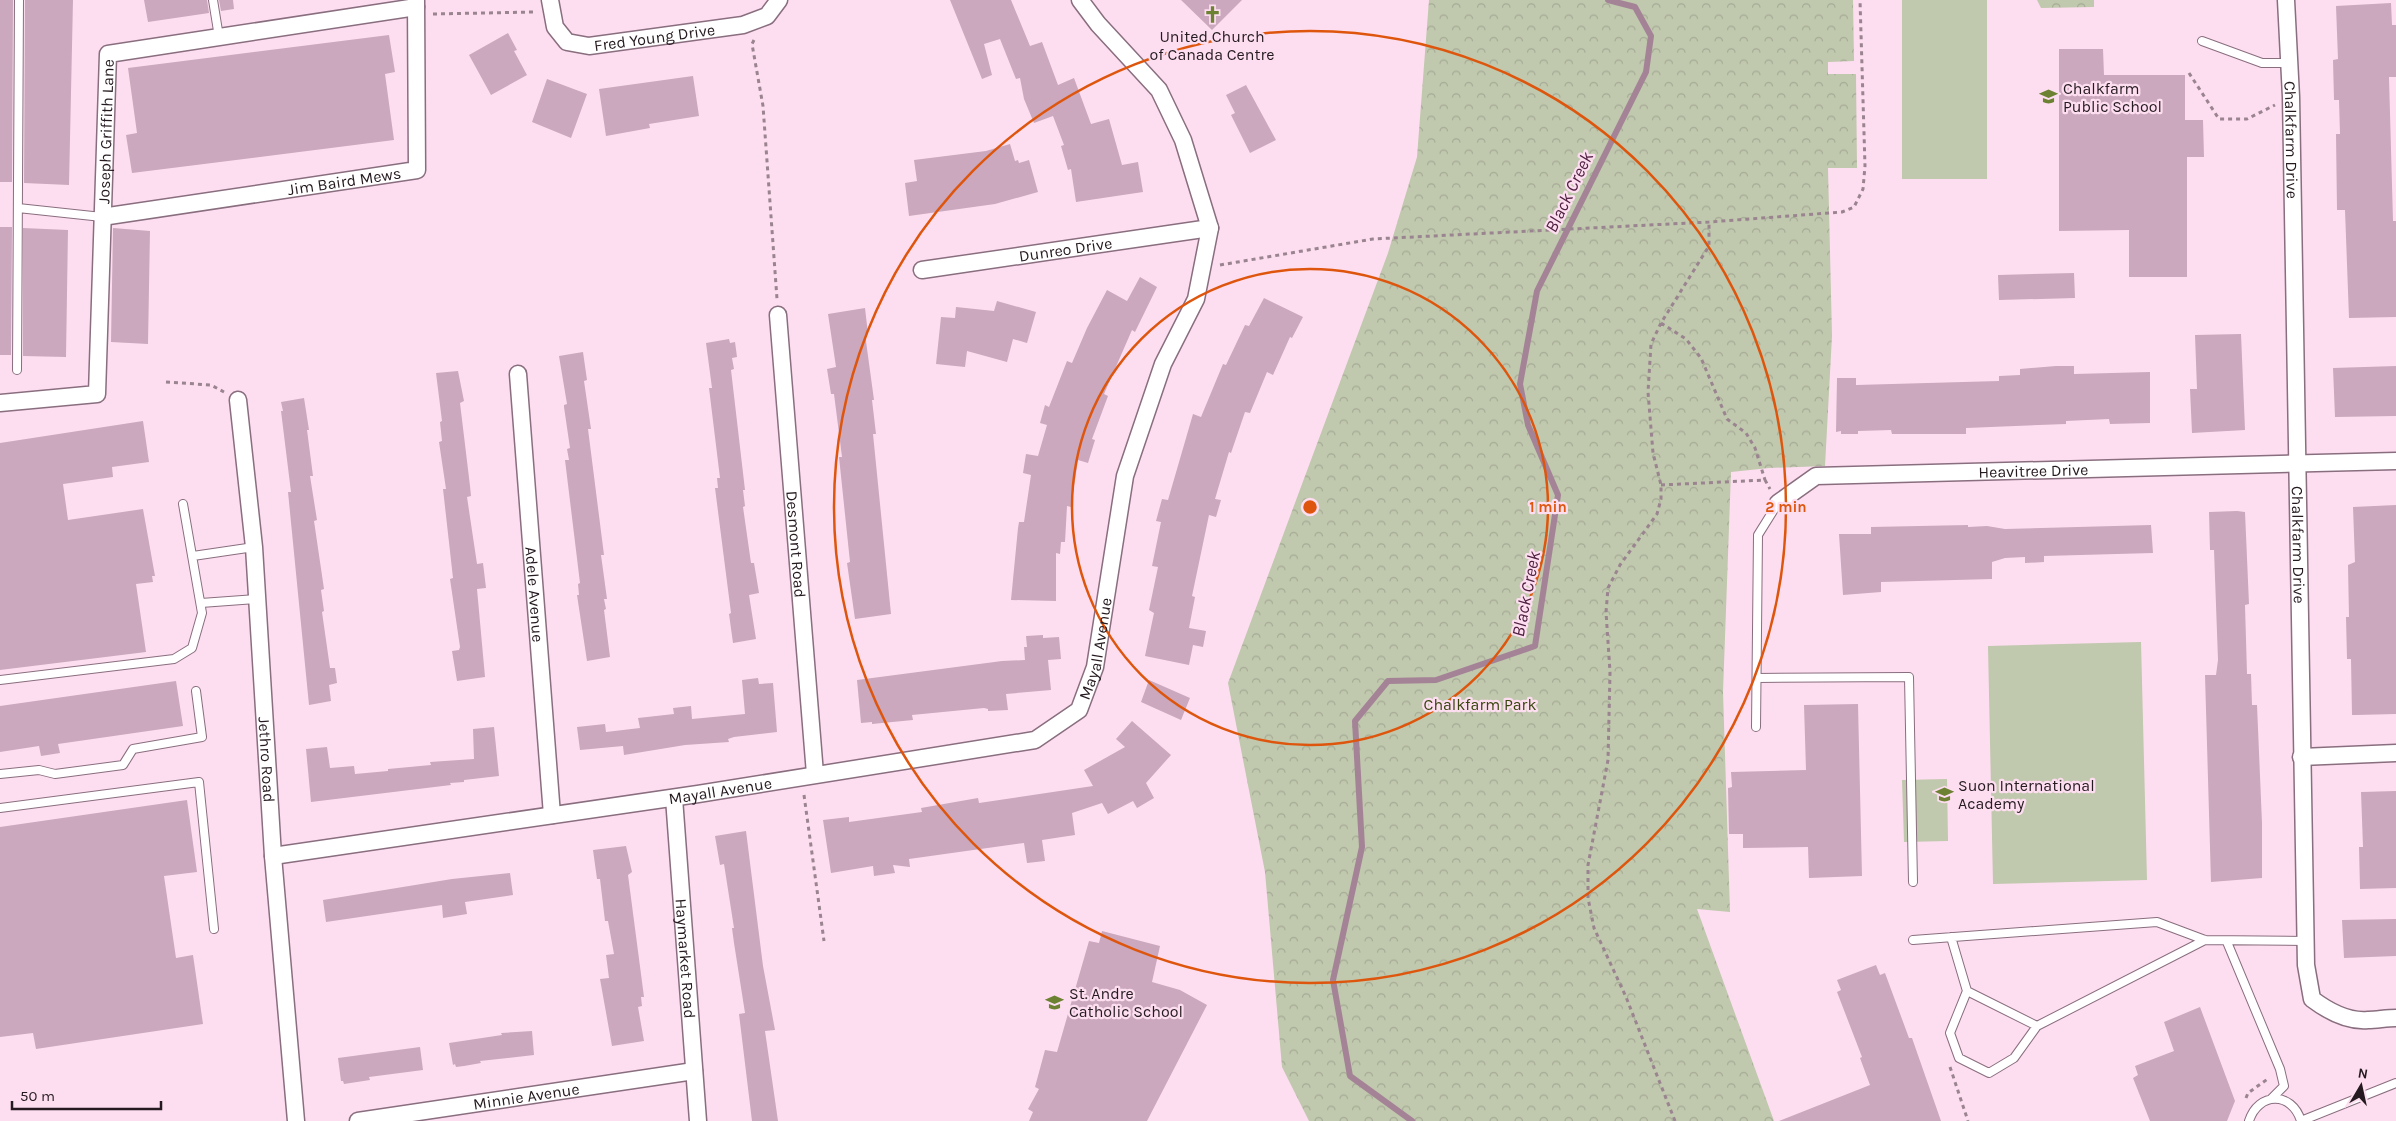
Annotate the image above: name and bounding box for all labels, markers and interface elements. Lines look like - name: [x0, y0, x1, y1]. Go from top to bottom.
- church icon: United Church of Canada Centre: [1202, 5, 1222, 25]
- street label: Fred Young Drive: [593, 20, 716, 55]
- place label: United Church of Canada Centre: [1150, 27, 1274, 64]
- street label: Joseph Griffith Lane: [94, 59, 118, 204]
- place label: Chalkfarm Public School: [2063, 79, 2162, 116]
- street label: Chalkfarm Drive: [2280, 81, 2302, 199]
- school or university icon: Chalkfarm Public School: [2039, 87, 2059, 107]
- water label: Black Creek: [1540, 147, 1598, 236]
- street label: Jim Baird Mews: [286, 163, 402, 199]
- street label: Dunreo Drive: [1018, 233, 1113, 266]
- street label: Heavitree Drive: [1978, 460, 2089, 482]
- street label: Chalkfarm Drive: [2288, 486, 2309, 604]
- street label: Desmont Road: [782, 490, 810, 599]
- centre of rings: [1301, 498, 1319, 516]
- text: 1 min: [1529, 498, 1567, 516]
- text: 2 min: [1765, 498, 1807, 516]
- street label: Adele Avenue: [521, 546, 548, 643]
- water label: Black Creek: [1507, 548, 1545, 639]
- street label: Mayall Avenue: [1075, 596, 1116, 702]
- park label: Chalkfarm Park: [1424, 695, 1536, 714]
- street label: Jethro Road: [254, 716, 279, 803]
- street label: Mayall Avenue: [667, 773, 773, 808]
- place label: Suon International Academy: [1958, 776, 2095, 813]
- school or university icon: Suon International Academy: [1934, 784, 1954, 804]
- street label: Haymarket Road: [671, 898, 699, 1019]
- place label: St. Andre Catholic School: [1069, 984, 1183, 1021]
- school or university icon: St. Andre Catholic School: [1045, 992, 1065, 1012]
- north arrow: [2336, 1061, 2386, 1111]
- text: N: [2357, 1064, 2369, 1083]
- scale bar: [12, 1078, 161, 1110]
- street label: Minnie Avenue: [472, 1079, 581, 1114]
- text: 50 m: [20, 1087, 55, 1105]

